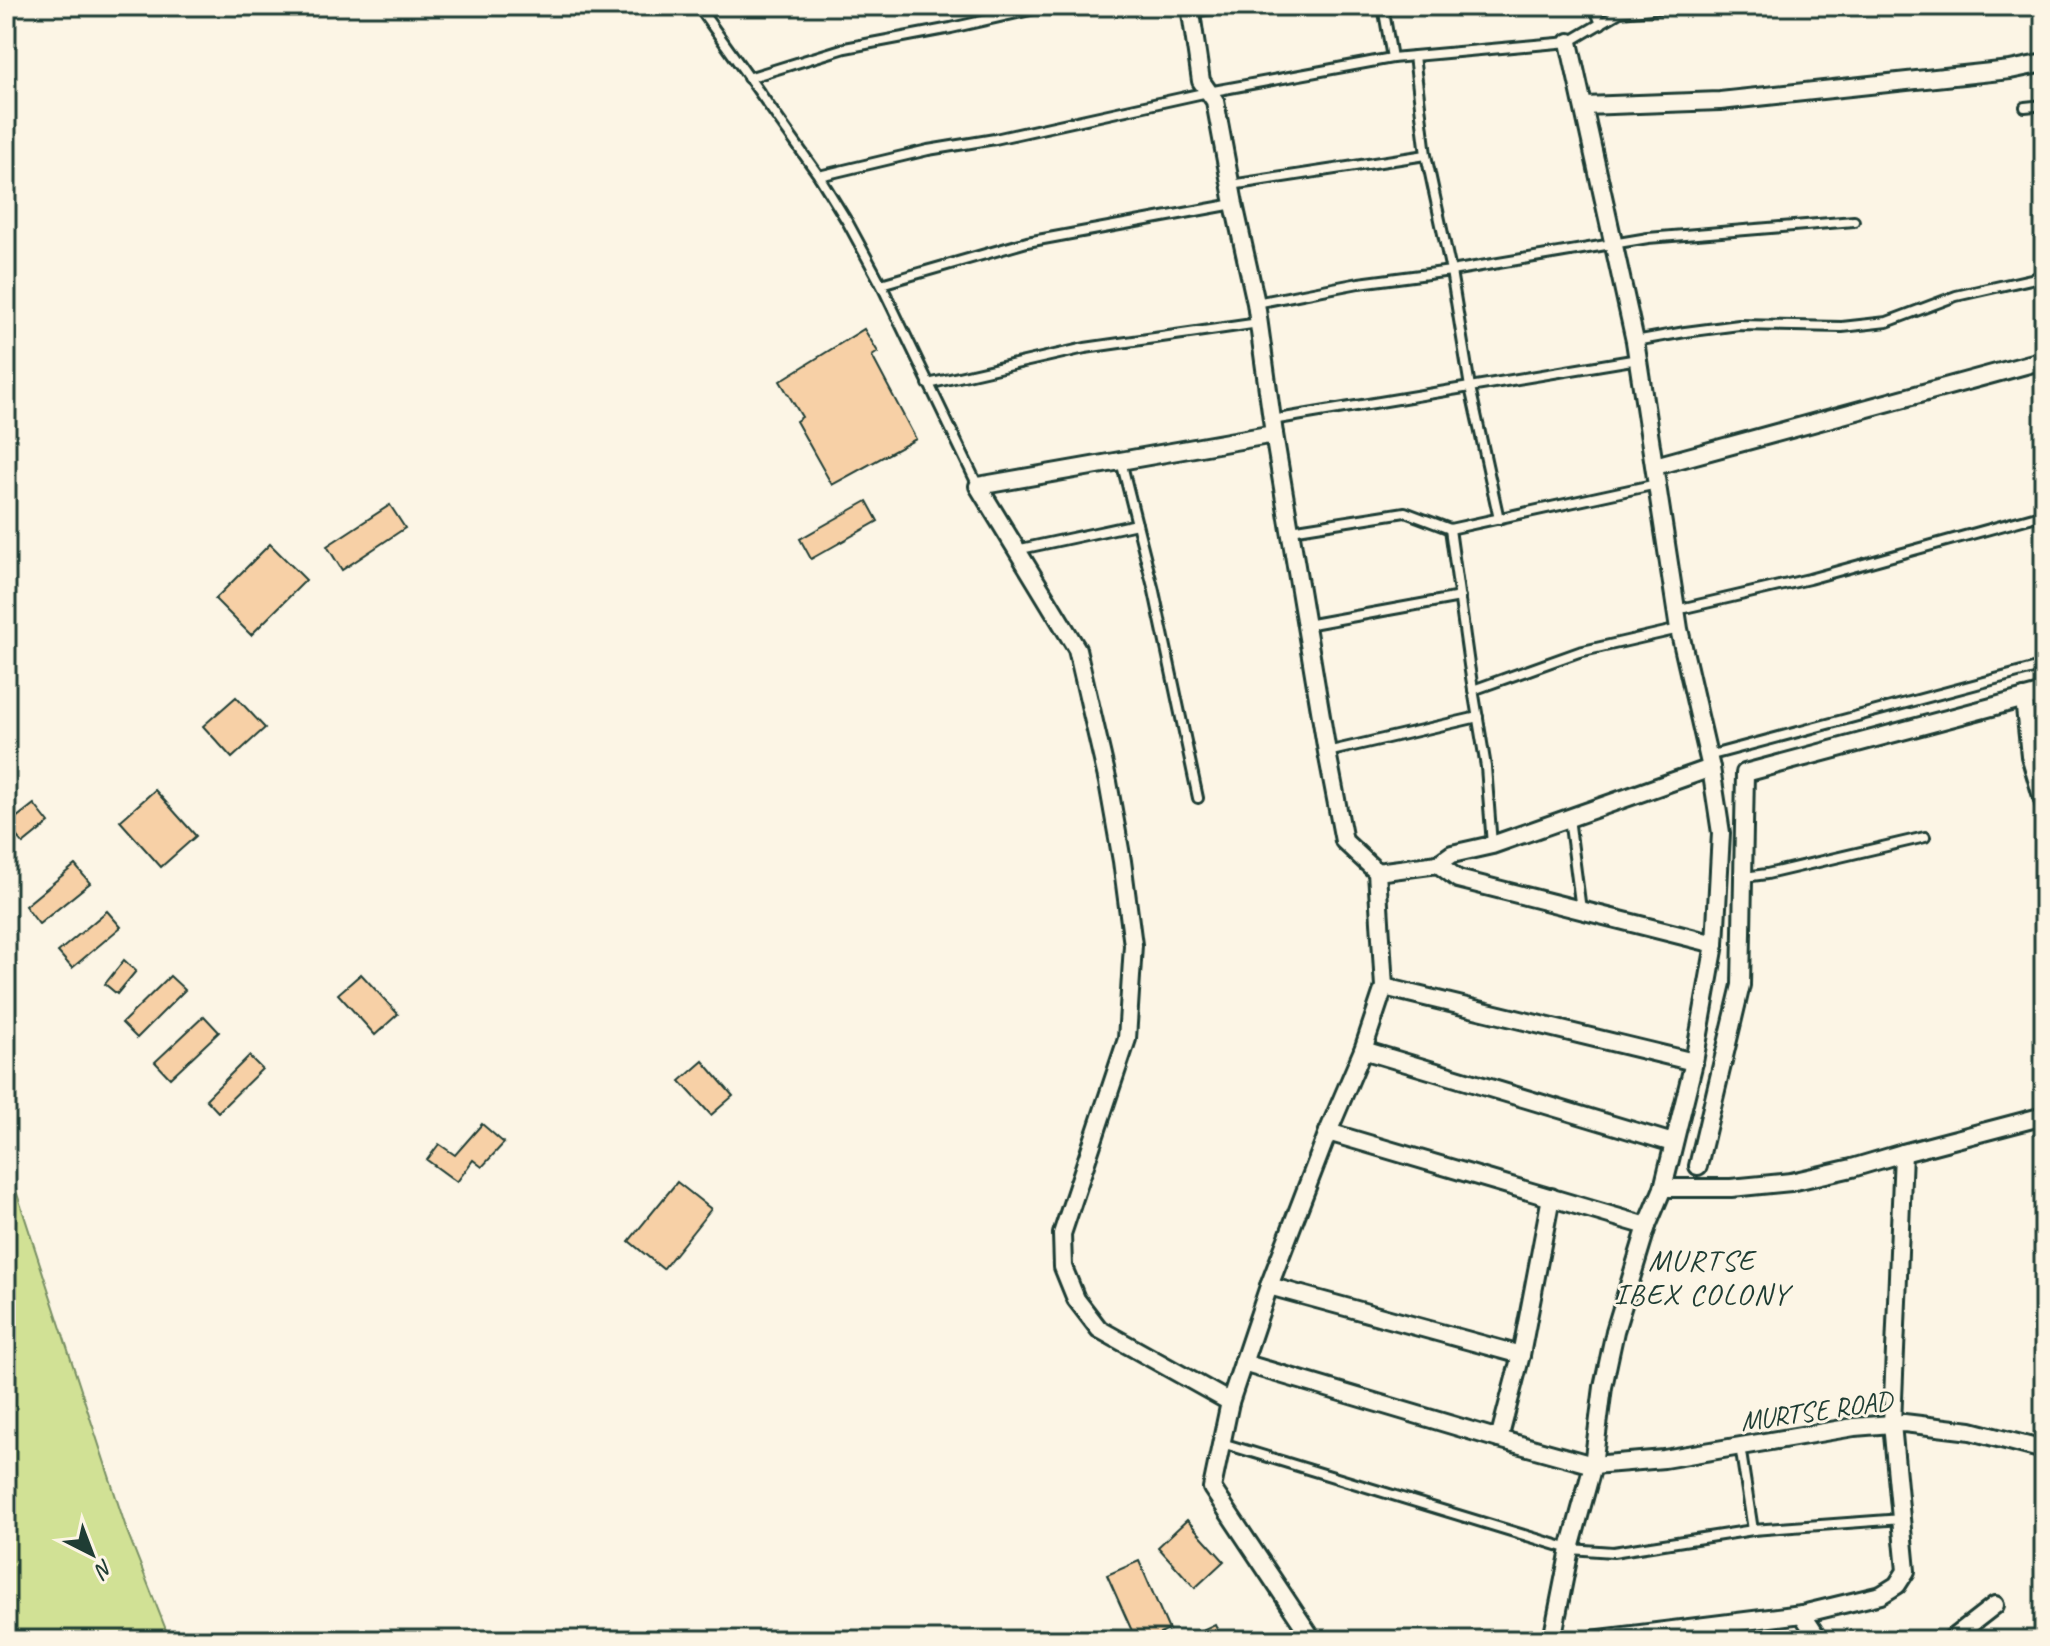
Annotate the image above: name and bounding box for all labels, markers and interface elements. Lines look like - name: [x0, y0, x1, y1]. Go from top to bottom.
- district label: MURTSE IBEX COLONY: [1614, 1241, 1794, 1313]
- street label: MURTSE ROAD: [1738, 1382, 1897, 1438]
- north arrow: [52, 1514, 132, 1594]
- text: N: [88, 1553, 119, 1585]

